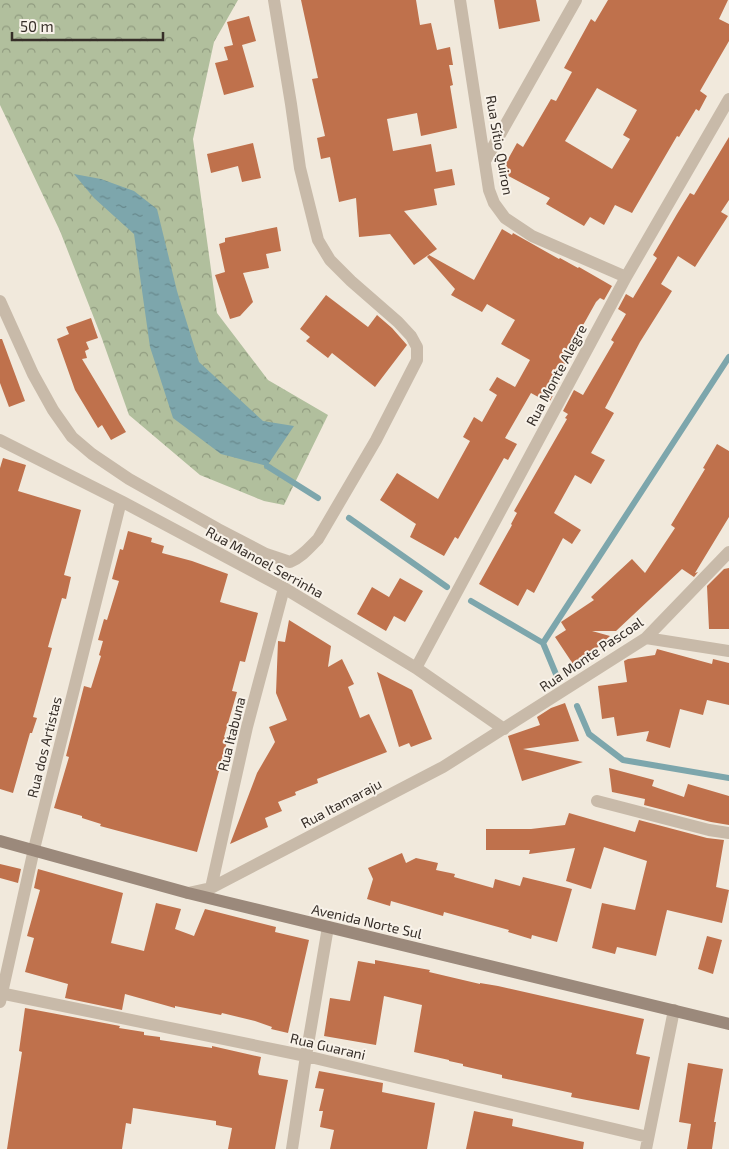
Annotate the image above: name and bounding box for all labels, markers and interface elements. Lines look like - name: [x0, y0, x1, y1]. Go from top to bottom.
- scale bar: [12, 10, 164, 42]
- text: 50 m: [20, 17, 54, 35]
- street label: Rua Sítio Quiron: [483, 94, 517, 196]
- street label: Rua Monte Alegre: [522, 321, 590, 429]
- street label: Rua Manoel Serrinha: [203, 523, 327, 601]
- street label: Rua Monte Pascoal: [536, 613, 647, 695]
- street label: Rua dos Artistas: [23, 695, 65, 799]
- street label: Rua Itabuna: [214, 695, 248, 773]
- street label: Rua Itamaraju: [298, 775, 384, 831]
- street label: Avenida Norte Sul: [310, 900, 425, 942]
- street label: Rua Guarani: [289, 1029, 367, 1063]

